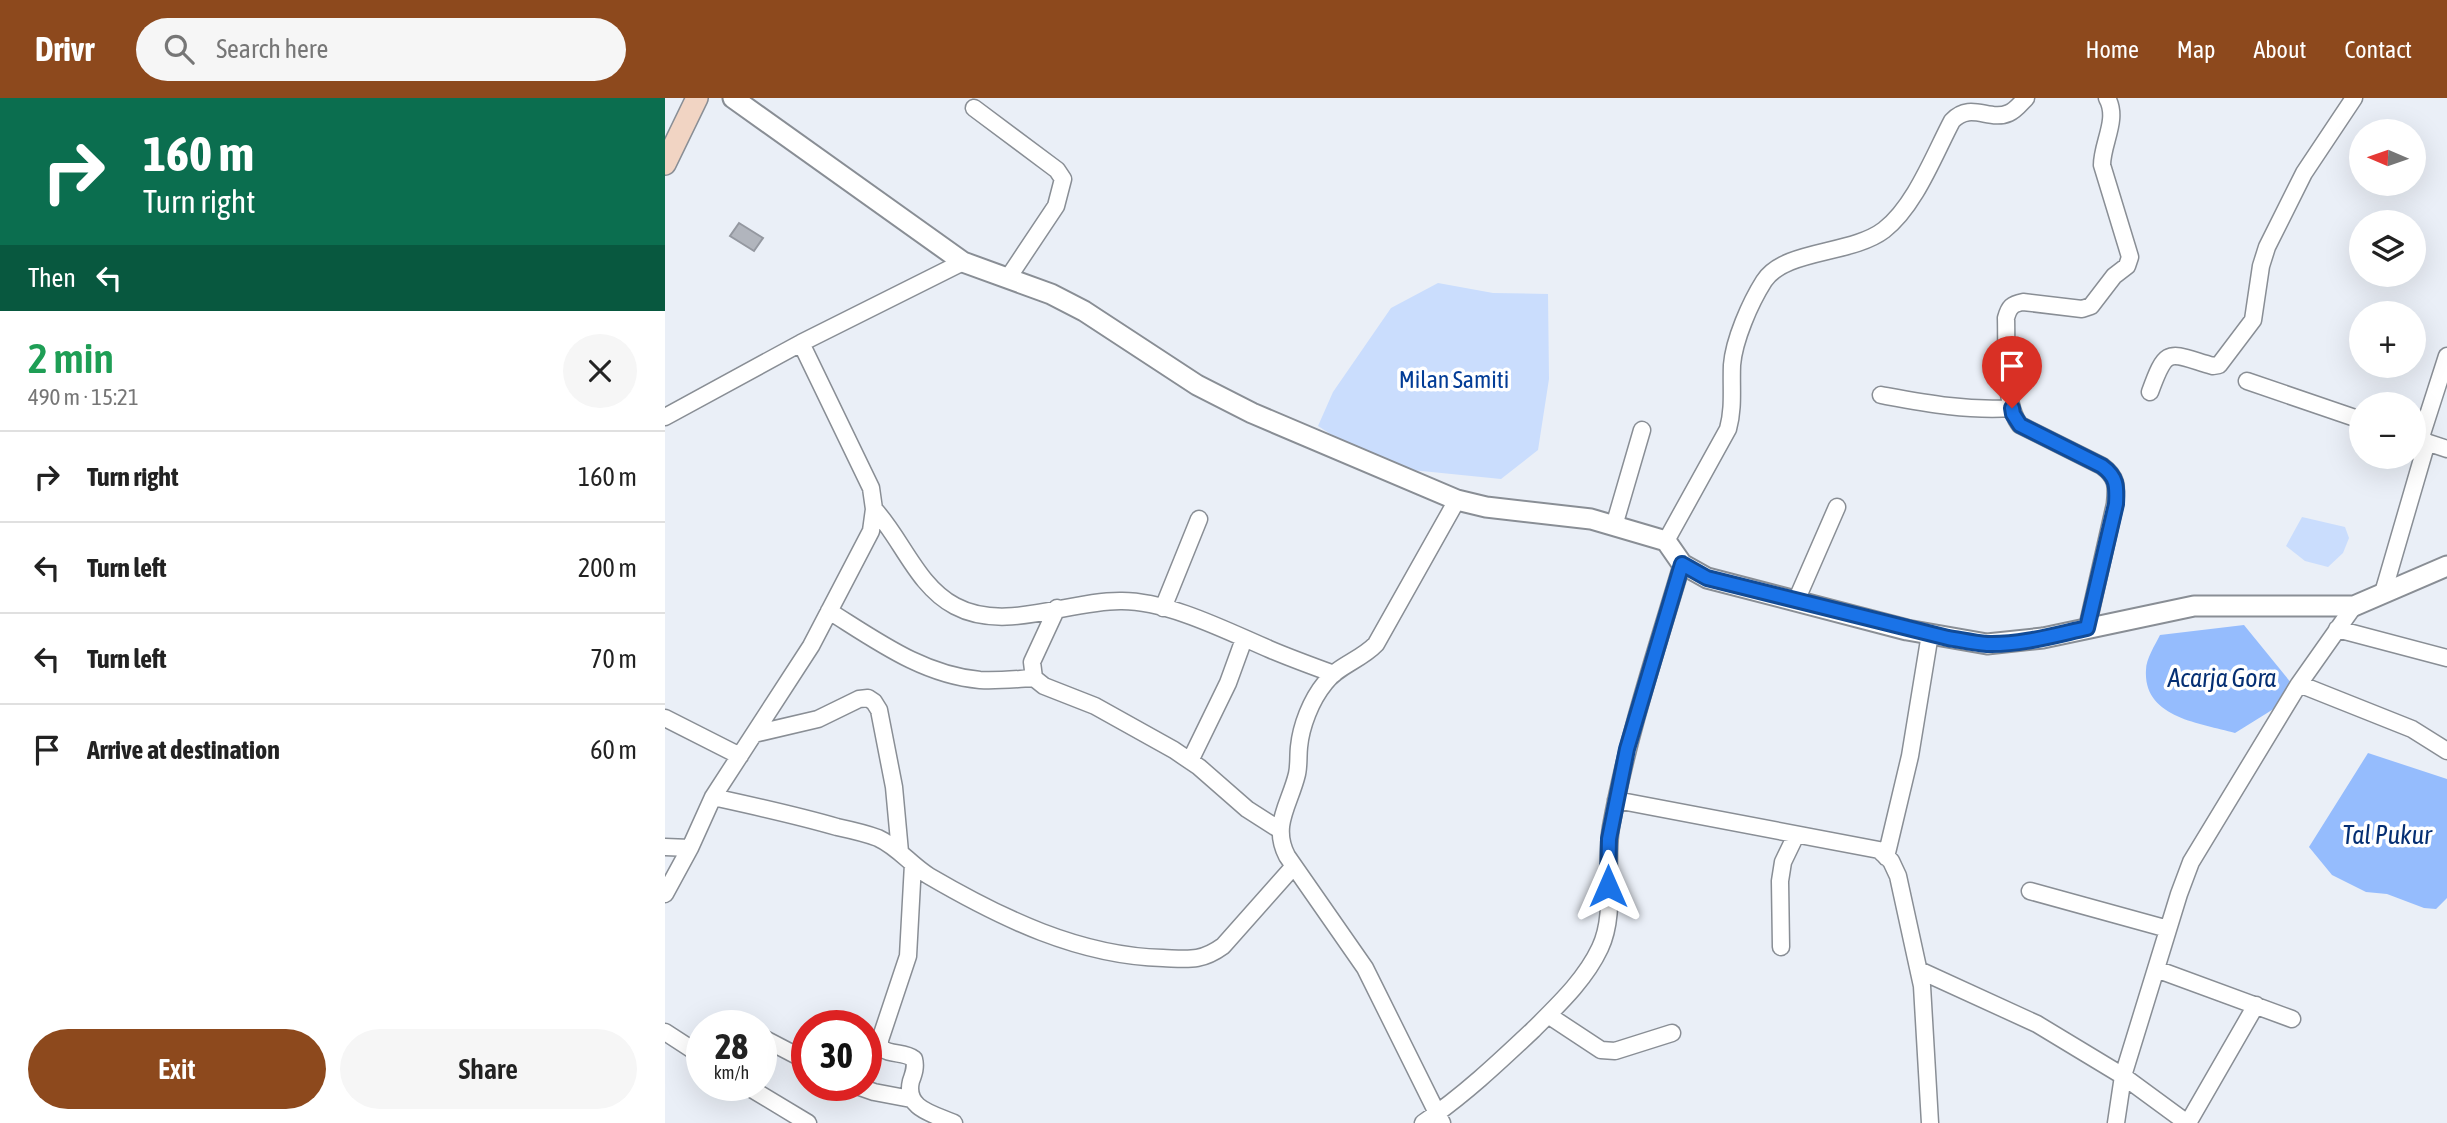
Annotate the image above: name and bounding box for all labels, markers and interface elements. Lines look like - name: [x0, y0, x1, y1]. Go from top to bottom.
- search box: [136, 18, 626, 81]
- text: Drivr: [35, 30, 94, 68]
- icon: search: [160, 30, 198, 68]
- text: Search here: [216, 34, 328, 64]
- text: Home: [2085, 36, 2139, 63]
- text: Map: [2177, 36, 2215, 63]
- text: About: [2253, 36, 2306, 63]
- text: Contact: [2344, 36, 2412, 63]
- north arrow: [2349, 119, 2425, 196]
- map controls: [2349, 119, 2426, 469]
- text: 160 m: [143, 125, 254, 181]
- icon: right: [28, 126, 119, 217]
- text: Turn right: [143, 183, 256, 220]
- button: layers: [2349, 210, 2426, 287]
- icon: left: [90, 259, 128, 297]
- text: Then: [28, 263, 76, 293]
- button: +: [2349, 301, 2426, 378]
- text: 2 min: [28, 334, 114, 382]
- button: close: [563, 334, 637, 408]
- pin: [1982, 336, 2042, 408]
- icon: arrive: [1993, 347, 2031, 385]
- park label: Milan Samiti: [1399, 366, 1509, 393]
- text: 490 m · 15:21: [28, 384, 139, 410]
- button: −: [2349, 392, 2426, 469]
- icon: right: [28, 458, 66, 496]
- text: Turn right: [87, 462, 178, 492]
- text: 160 m: [578, 462, 637, 492]
- icon: left: [28, 549, 66, 587]
- text: Turn left: [87, 553, 167, 583]
- text: 200 m: [578, 553, 637, 583]
- icon: left: [28, 640, 66, 678]
- text: Turn left: [87, 644, 167, 674]
- text: 70 m: [590, 644, 637, 674]
- water label: Acarja Gora: [2167, 663, 2276, 693]
- icon: arrive: [28, 731, 66, 769]
- text: Arrive at destination: [87, 735, 280, 765]
- text: 60 m: [590, 735, 637, 765]
- water label: Tal Pukur: [2342, 820, 2433, 850]
- position arrow: [1571, 849, 1645, 923]
- speed limit sign: 30: [791, 1010, 882, 1101]
- text: 28: [715, 1026, 748, 1066]
- button: Exit: [28, 1029, 326, 1109]
- button: Share: [340, 1029, 637, 1109]
- text: km/h: [714, 1062, 749, 1083]

